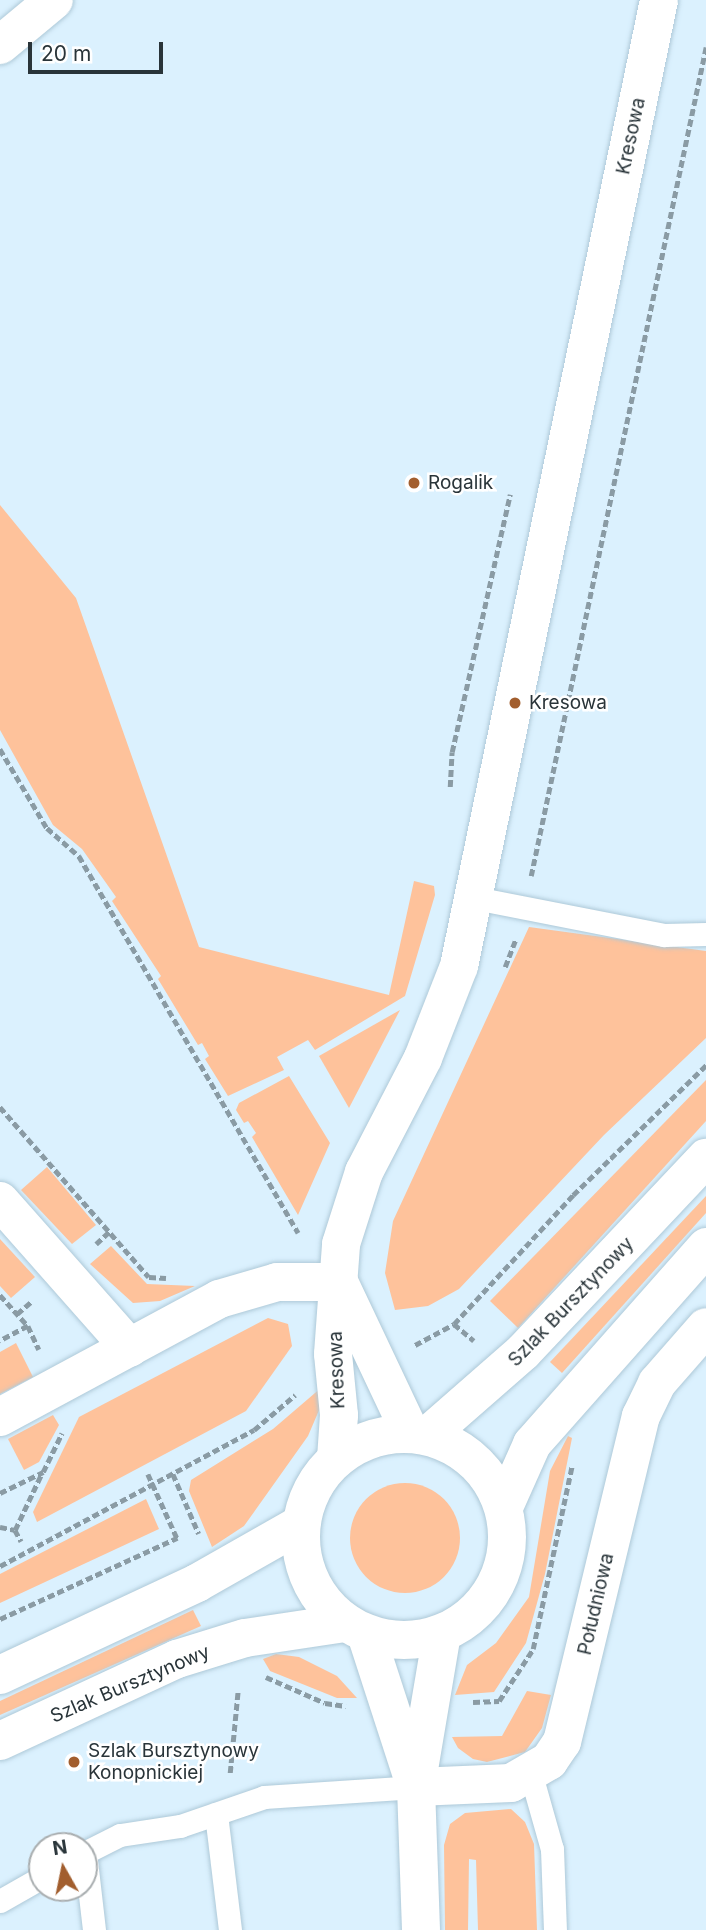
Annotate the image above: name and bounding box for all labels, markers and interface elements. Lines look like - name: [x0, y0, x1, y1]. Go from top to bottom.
- scale bar: [32, 28, 166, 72]
- text: 20 m: [41, 41, 91, 66]
- street label: Kresowa: [612, 95, 650, 177]
- place label: Rogalik: [428, 472, 493, 494]
- marker: Rogalik: [406, 475, 422, 491]
- place label: Kresowa: [529, 692, 607, 714]
- marker: Kresowa: [507, 695, 523, 711]
- street label: Szlak Bursztynowy: [503, 1233, 639, 1371]
- street label: Kresowa: [324, 1331, 350, 1409]
- street label: Południowa: [573, 1551, 619, 1657]
- street label: Szlak Bursztynowy: [47, 1640, 213, 1728]
- place label: Szlak Bursztynowy Konopnickiej: [88, 1740, 259, 1784]
- marker: Szlak Bursztynowy Konopnickiej: [66, 1754, 82, 1770]
- north arrow: [28, 1832, 98, 1902]
- text: N: [51, 1835, 69, 1860]

